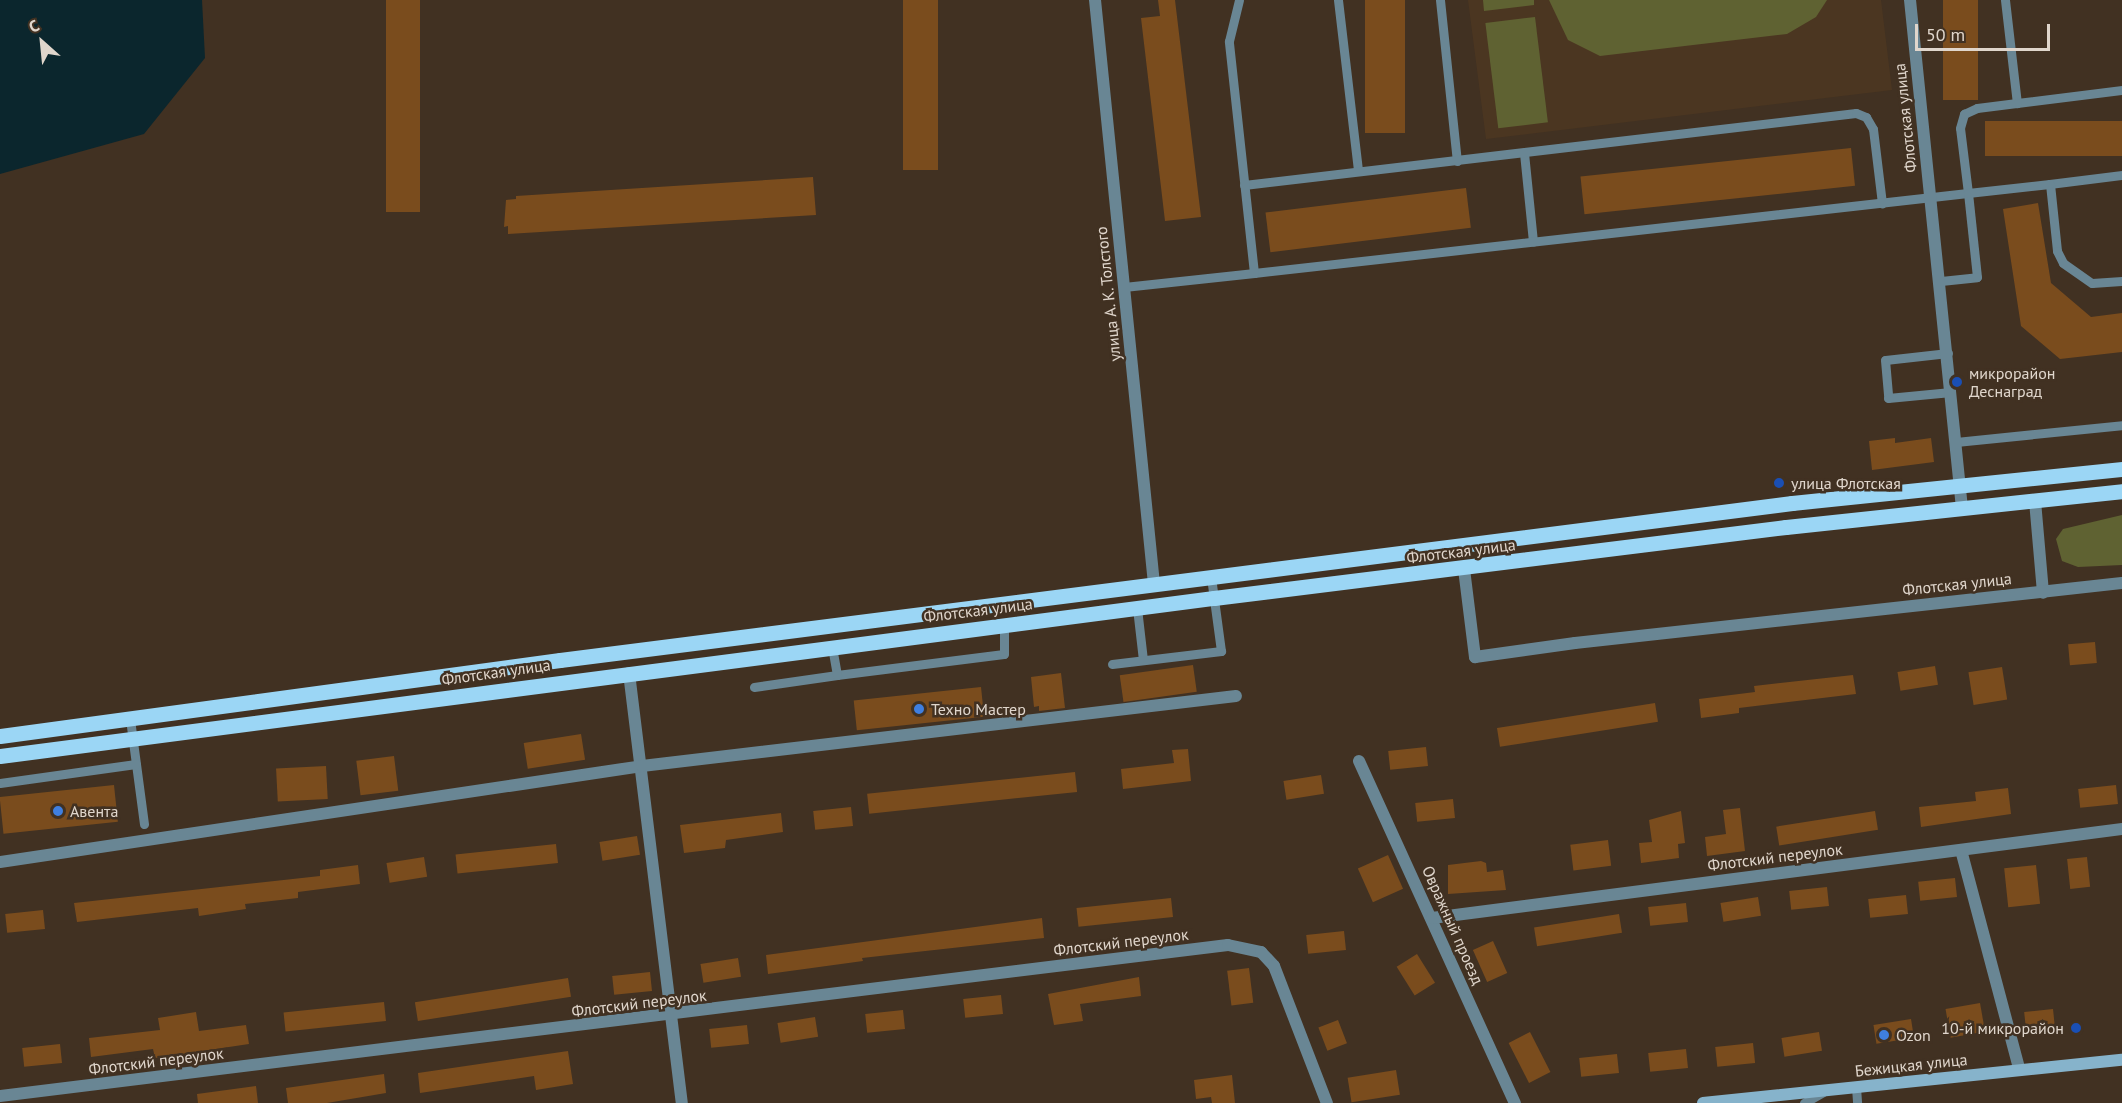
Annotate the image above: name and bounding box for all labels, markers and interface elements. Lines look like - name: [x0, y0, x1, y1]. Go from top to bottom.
- north arrow: [12, 12, 72, 72]
- scale bar: [1918, 12, 2053, 50]
- text: С: [25, 15, 42, 37]
- text: 50 m: [1926, 23, 1965, 46]
- street label: Флотская улица: [1890, 62, 1920, 174]
- street label: улица А. К. Толстого: [1091, 224, 1125, 364]
- place label: микрорайон Деснаград: [1969, 363, 2055, 401]
- marker: микрорайон Деснаград: [1950, 375, 1964, 389]
- place label: улица Флотская: [1791, 473, 1901, 493]
- marker: улица Флотская: [1772, 476, 1786, 490]
- street label: Флотская улица: [1405, 535, 1517, 567]
- street label: Флотская улица: [1901, 569, 2013, 599]
- street label: Флотская улица: [922, 594, 1034, 626]
- street label: Флотская улица: [440, 655, 552, 689]
- place label: Техно Мастер: [931, 699, 1026, 719]
- marker: Техно Мастер: [912, 702, 926, 716]
- place label: Авента: [70, 801, 118, 821]
- marker: Авента: [51, 804, 65, 818]
- street label: Флотский переулок: [1706, 839, 1844, 875]
- street label: Овражный проезд: [1418, 863, 1488, 987]
- street label: Флотский переулок: [1052, 924, 1190, 960]
- street label: Флотский переулок: [570, 985, 708, 1021]
- place label: 10-й микрорайон: [1941, 1018, 2064, 1038]
- marker: 10-й микрорайон: [2069, 1021, 2083, 1035]
- place label: Ozon: [1896, 1025, 1931, 1045]
- marker: Ozon: [1877, 1028, 1891, 1042]
- street label: Флотский переулок: [87, 1043, 225, 1079]
- street label: Бежицкая улица: [1854, 1050, 1968, 1080]

